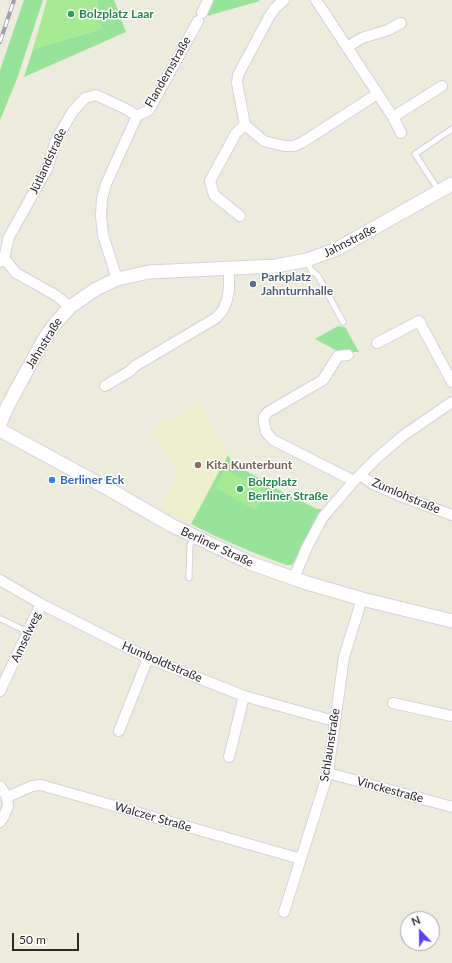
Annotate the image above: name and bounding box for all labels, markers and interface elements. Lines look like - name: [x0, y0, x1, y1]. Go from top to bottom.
- place label: Bolzplatz Laar: [79, 7, 154, 21]
- marker: Bolzplatz Laar: [66, 9, 76, 19]
- street label: Flandernstraße: [142, 34, 194, 110]
- street label: Jütlandstraße: [26, 126, 70, 196]
- street label: Jahnstraße: [321, 222, 379, 260]
- place label: Parkplatz Jahnturnhalle: [261, 270, 333, 298]
- marker: Parkplatz Jahnturnhalle: [248, 279, 258, 289]
- street label: Jahnstraße: [23, 315, 65, 371]
- place label: Kita Kunterbunt: [206, 458, 292, 472]
- marker: Kita Kunterbunt: [193, 460, 203, 470]
- place label: Berliner Eck: [60, 473, 124, 487]
- marker: Berliner Eck: [47, 475, 57, 485]
- place label: Bolzplatz Berliner Straße: [248, 475, 328, 503]
- street label: Zumlohstraße: [370, 475, 442, 517]
- marker: Bolzplatz Berliner Straße: [235, 484, 245, 494]
- street label: Berliner Straße: [178, 524, 256, 570]
- street label: Amselweg: [8, 609, 44, 665]
- street label: Humboldtstraße: [120, 639, 204, 685]
- street label: Schlaunstraße: [317, 707, 343, 783]
- street label: Vinckestraße: [355, 774, 425, 806]
- street label: Walczer Straße: [113, 799, 193, 835]
- north arrow: [400, 911, 440, 951]
- text: N: [409, 913, 422, 928]
- scale bar: [14, 925, 81, 951]
- text: 50 m: [19, 932, 46, 947]

